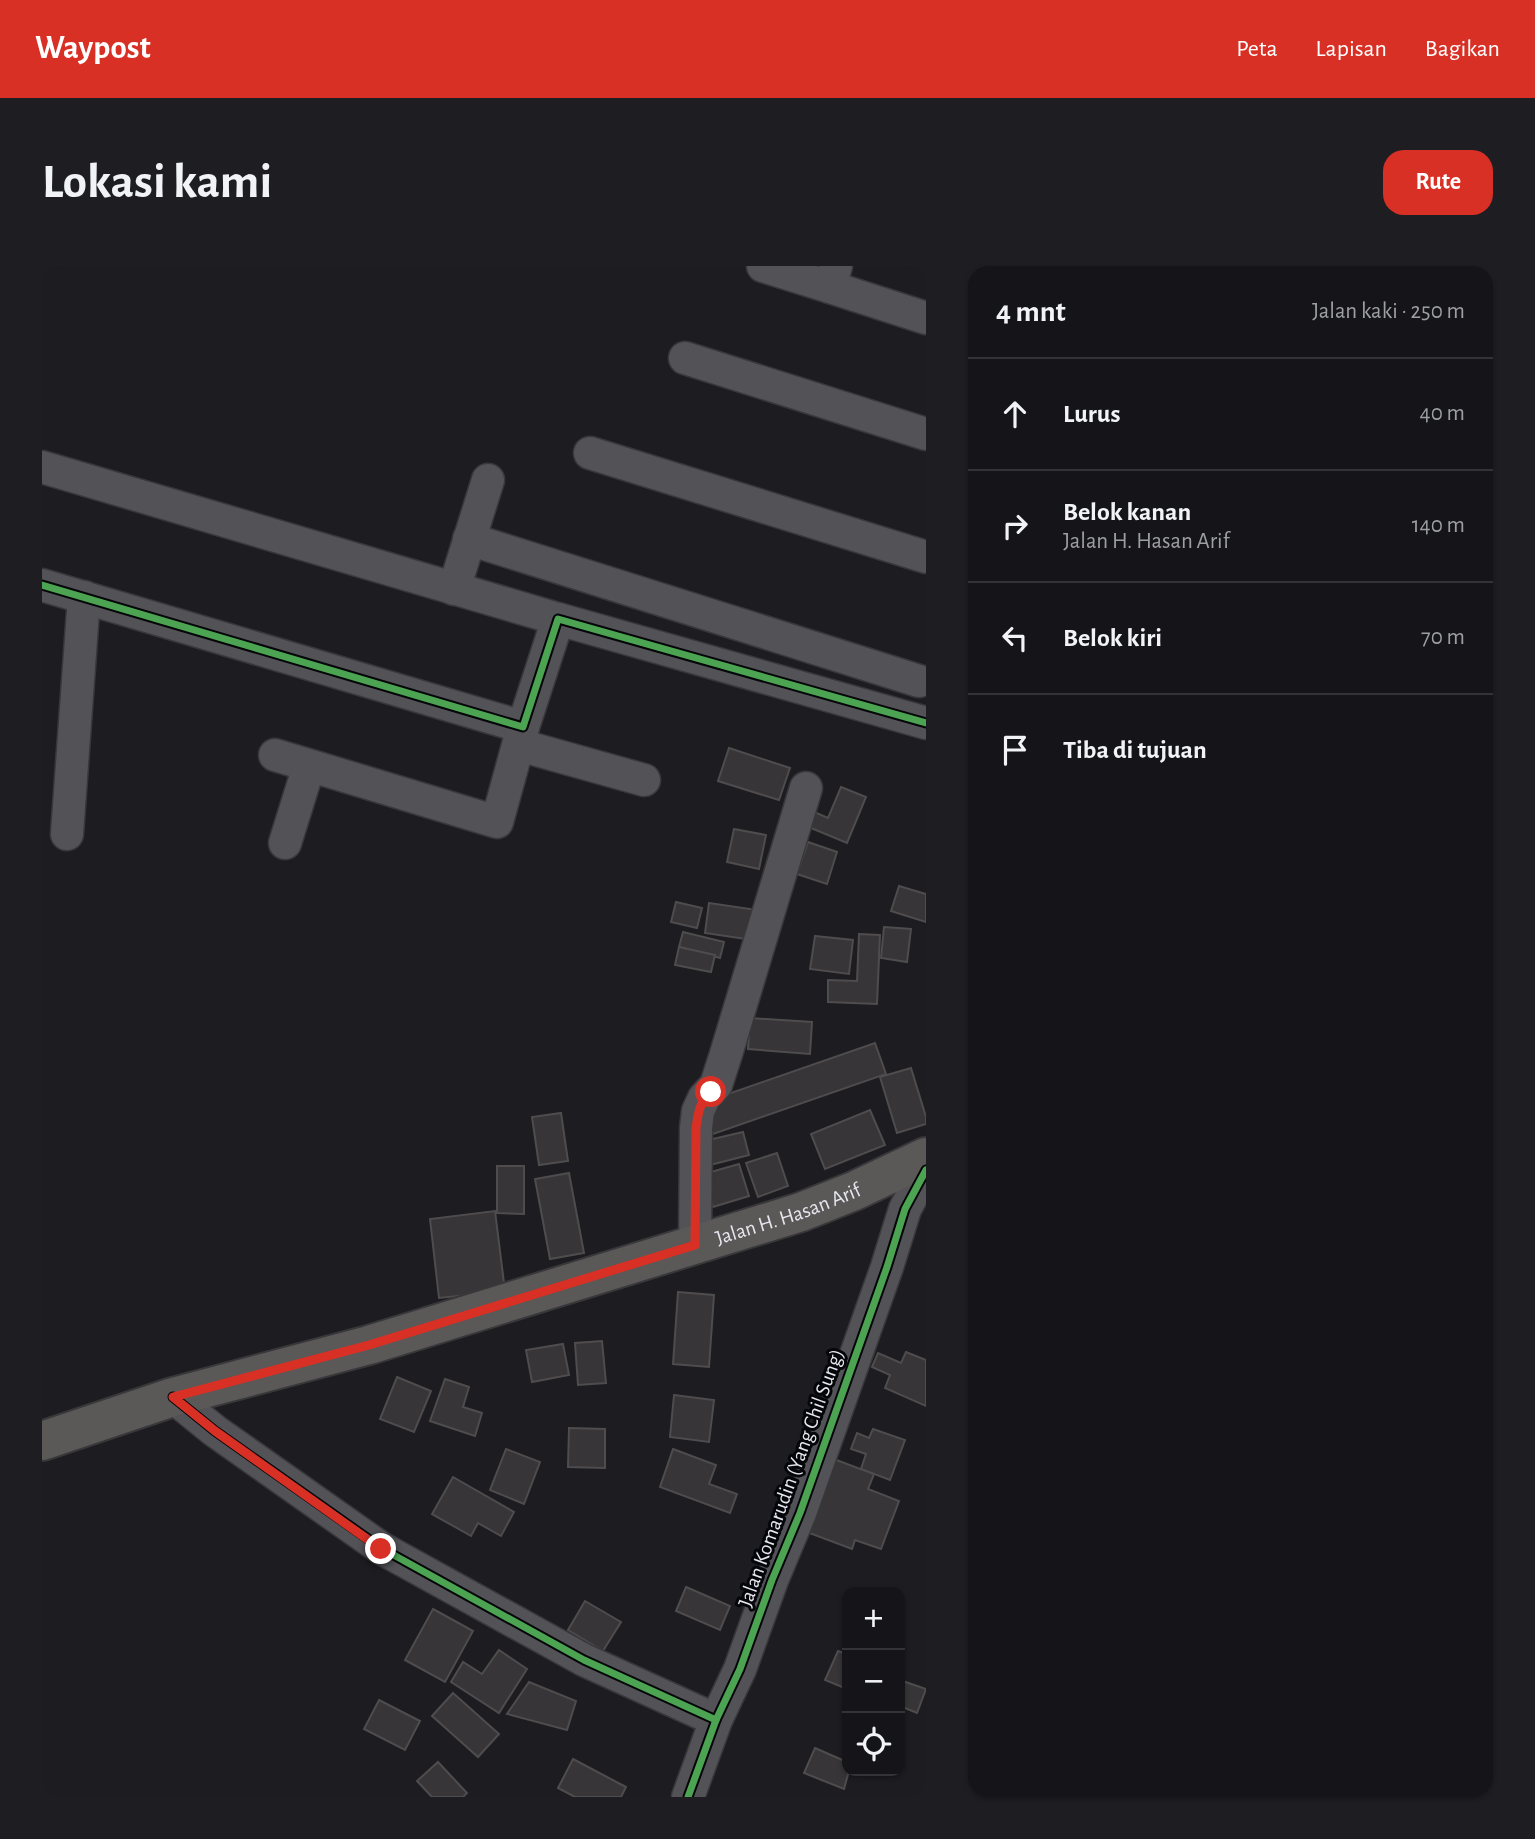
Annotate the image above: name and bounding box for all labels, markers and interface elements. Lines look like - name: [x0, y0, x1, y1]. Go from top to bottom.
- text: Waypost: [35, 32, 151, 65]
- text: Peta: [1236, 37, 1278, 61]
- text: Lapisan: [1316, 37, 1387, 61]
- text: Bagikan: [1425, 37, 1500, 61]
- button: Rute: [1383, 150, 1493, 215]
- text: Lokasi kami: [42, 158, 272, 207]
- text: 4 mnt: [996, 297, 1066, 327]
- text: Jalan kaki · 250 m: [1312, 300, 1465, 323]
- icon: ahead: [996, 395, 1034, 433]
- text: Lurus: [1063, 401, 1120, 427]
- text: 40 m: [1420, 402, 1465, 425]
- text: Belok kanan: [1063, 499, 1191, 525]
- icon: right: [996, 507, 1034, 545]
- text: 140 m: [1412, 514, 1465, 537]
- text: Jalan H. Hasan Arif: [1063, 530, 1230, 553]
- icon: left: [996, 619, 1034, 657]
- text: Belok kiri: [1063, 625, 1162, 651]
- text: 70 m: [1421, 626, 1465, 649]
- icon: arrive: [996, 731, 1034, 769]
- text: Tiba di tujuan: [1063, 737, 1207, 763]
- route start: [695, 1076, 726, 1107]
- street label: Jalan H. Hasan Arif: [713, 1178, 866, 1248]
- street label: Jalan Komarudin (Yang Chil Sung): [734, 1346, 848, 1610]
- route end: [365, 1533, 396, 1564]
- map controls: [842, 1587, 905, 1776]
- button: +: [842, 1587, 905, 1650]
- button: −: [842, 1650, 905, 1713]
- button: locate: [842, 1713, 905, 1776]

